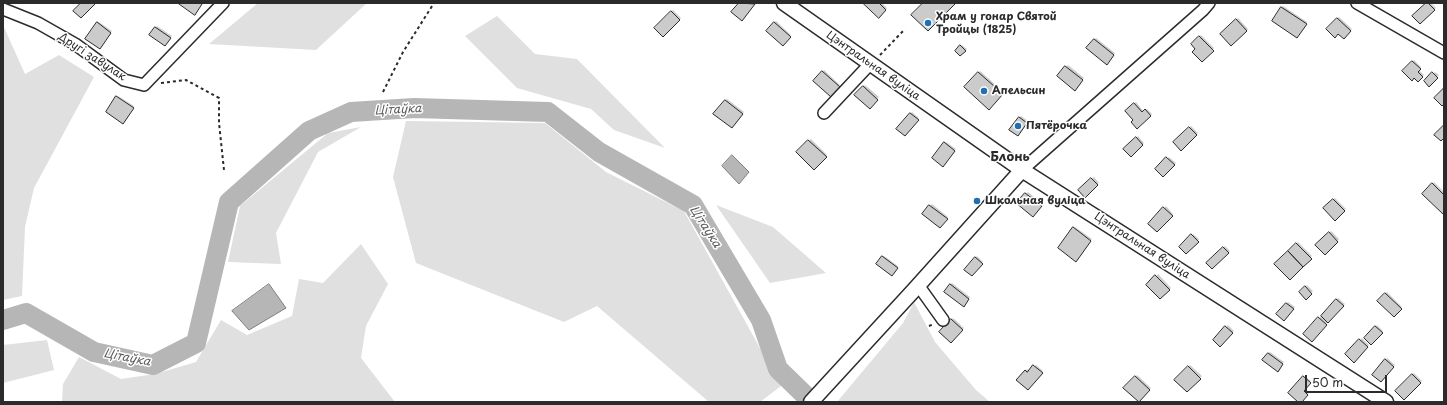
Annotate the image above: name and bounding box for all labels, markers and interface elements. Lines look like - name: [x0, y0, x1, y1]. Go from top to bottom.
- place label: Храм у гонар Святой Тройцы (1825): [936, 10, 1057, 36]
- marker: Храм у гонар Святой Тройцы (1825): [923, 18, 933, 28]
- street label: Цэнтральная вуліца: [823, 29, 923, 103]
- street label: Другі завулак: [56, 30, 128, 84]
- place label: Апельсин: [992, 84, 1045, 98]
- marker: Апельсин: [979, 86, 989, 96]
- water label: Цітаўка: [374, 102, 422, 118]
- place label: Пятёрочка: [1026, 119, 1087, 133]
- marker: Пятёрочка: [1013, 121, 1023, 131]
- district label: Блонь: [990, 149, 1030, 165]
- place label: Школьная вуліца: [985, 194, 1085, 208]
- marker: Школьная вуліца: [972, 196, 982, 206]
- water label: Цітаўка: [686, 203, 724, 251]
- street label: Цэнтральная вуліца: [1092, 210, 1192, 282]
- water label: Цітаўка: [102, 346, 152, 370]
- scale bar: [1307, 367, 1389, 393]
- text: 50 m: [1312, 373, 1343, 391]

